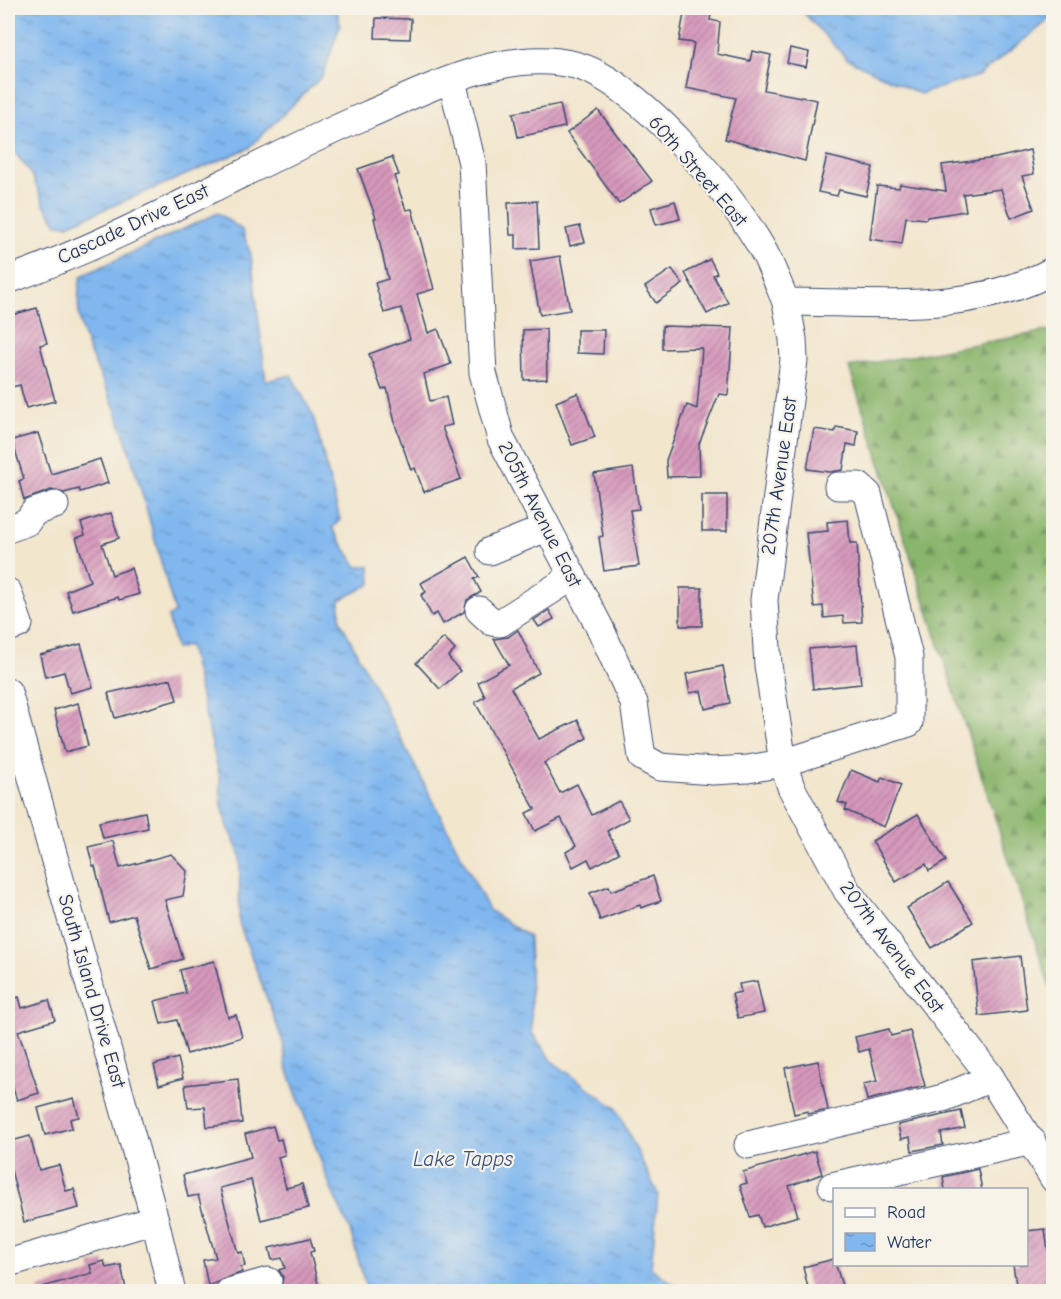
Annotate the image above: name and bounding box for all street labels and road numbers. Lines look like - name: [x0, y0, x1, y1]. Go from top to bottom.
- street label: 60th Street East: [644, 111, 753, 232]
- street label: Cascade Drive East: [54, 178, 213, 269]
- street label: 207th Avenue East: [757, 394, 802, 556]
- street label: 205th Avenue East: [493, 437, 587, 592]
- street label: 207th Avenue East: [835, 876, 950, 1019]
- street label: South Island Drive East: [53, 892, 131, 1092]

